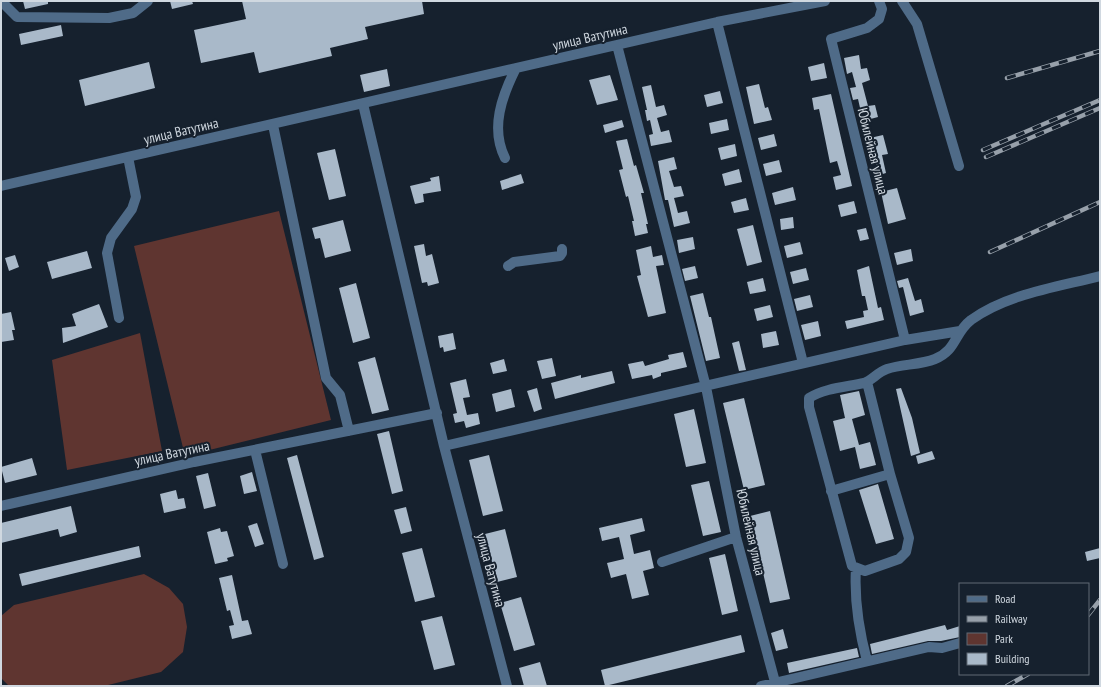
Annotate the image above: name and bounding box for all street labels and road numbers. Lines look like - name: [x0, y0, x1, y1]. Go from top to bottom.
- street label: улица Ватутина: [551, 20, 629, 54]
- street label: Юбилейная улица: [854, 106, 892, 196]
- street label: улица Ватутина: [142, 114, 220, 148]
- street label: улица Ватутина: [133, 436, 211, 470]
- street label: Юбилейная улица: [732, 487, 770, 577]
- street label: улица Ватутина: [472, 531, 510, 609]

